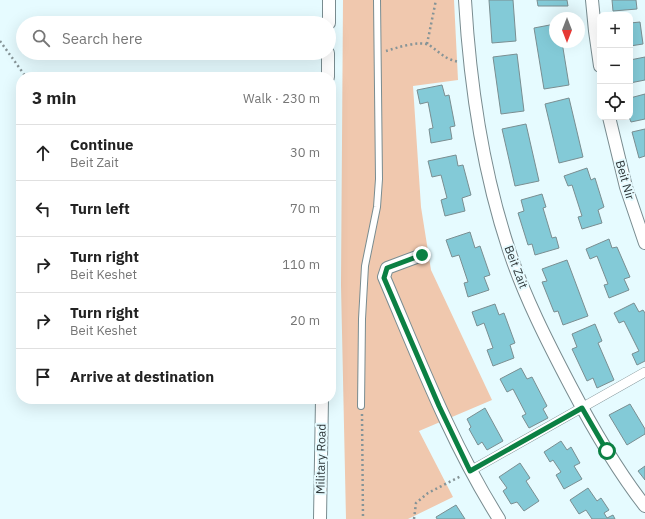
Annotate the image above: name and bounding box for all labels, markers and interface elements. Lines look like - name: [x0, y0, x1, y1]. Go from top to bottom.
- north arrow: [549, 12, 585, 48]
- map controls: [597, 12, 633, 120]
- button: +: [597, 12, 633, 48]
- search box: [16, 16, 336, 60]
- icon: search: [30, 27, 52, 49]
- text: Search here: [62, 29, 142, 48]
- button: −: [597, 48, 633, 84]
- button: locate: [597, 84, 633, 120]
- text: 3 min: [32, 87, 76, 109]
- text: Walk · 230 m: [243, 90, 320, 107]
- text: Continue: [70, 135, 134, 154]
- icon: ahead: [32, 142, 54, 164]
- text: 30 m: [290, 144, 320, 161]
- text: Beit Zait: [70, 154, 119, 171]
- street label: Beit Nir: [613, 158, 638, 202]
- icon: left: [32, 198, 54, 220]
- text: Turn left: [70, 199, 130, 218]
- text: 70 m: [290, 200, 320, 217]
- street label: Beit Zait: [501, 243, 532, 291]
- route end: [413, 246, 431, 264]
- text: Turn right: [70, 247, 139, 266]
- icon: right: [32, 254, 54, 276]
- text: 110 m: [282, 256, 320, 273]
- text: Beit Keshet: [70, 266, 137, 283]
- text: Turn right: [70, 303, 139, 322]
- icon: right: [32, 310, 54, 332]
- text: 20 m: [290, 312, 320, 329]
- text: Beit Keshet: [70, 322, 137, 339]
- icon: arrive: [32, 366, 54, 388]
- text: Arrive at destination: [70, 367, 214, 386]
- street label: Military Road: [312, 424, 329, 494]
- route start: [598, 442, 616, 460]

